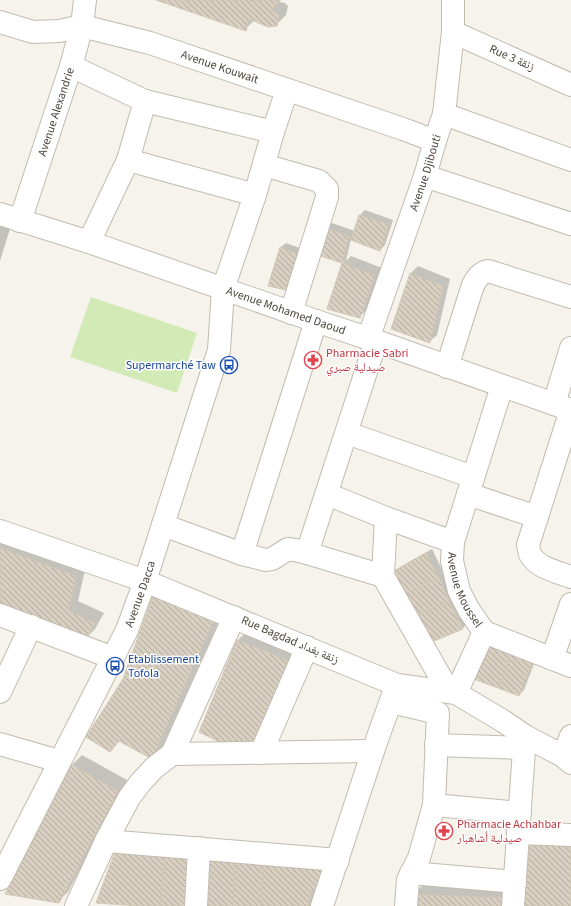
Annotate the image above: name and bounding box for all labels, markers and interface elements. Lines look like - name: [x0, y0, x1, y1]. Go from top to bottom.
- street label: Rue 3 زنقة: [487, 40, 538, 76]
- street label: Avenue Kouwait: [179, 46, 261, 88]
- street label: Avenue Alexandrie: [33, 65, 78, 158]
- street label: Avenue Djibouti: [405, 132, 445, 213]
- street label: Avenue Mohamed Daoud: [224, 282, 348, 339]
- place label: Pharmacie Sabri صيدلية صبري: [326, 345, 409, 377]
- pharmacy icon: Pharmacie Sabri صيدلية صبري: [303, 350, 323, 370]
- bus stop icon: Supermarché Taw: [219, 355, 239, 375]
- place label: Supermarché Taw: [126, 357, 216, 374]
- street label: Avenue Moussel: [443, 552, 487, 631]
- street label: Avenue Dacca: [120, 558, 160, 629]
- street label: Rue Bagdad زنقة بغداد: [239, 612, 342, 668]
- place label: Etablissement Tofola: [128, 651, 199, 682]
- bus stop icon: Etablissement Tofola: [105, 656, 125, 676]
- place label: Pharmacie Achahbar صيدلية أشاهبار: [456, 816, 562, 847]
- pharmacy icon: Pharmacie Achahbar صيدلية أشاهبار: [434, 821, 454, 841]

